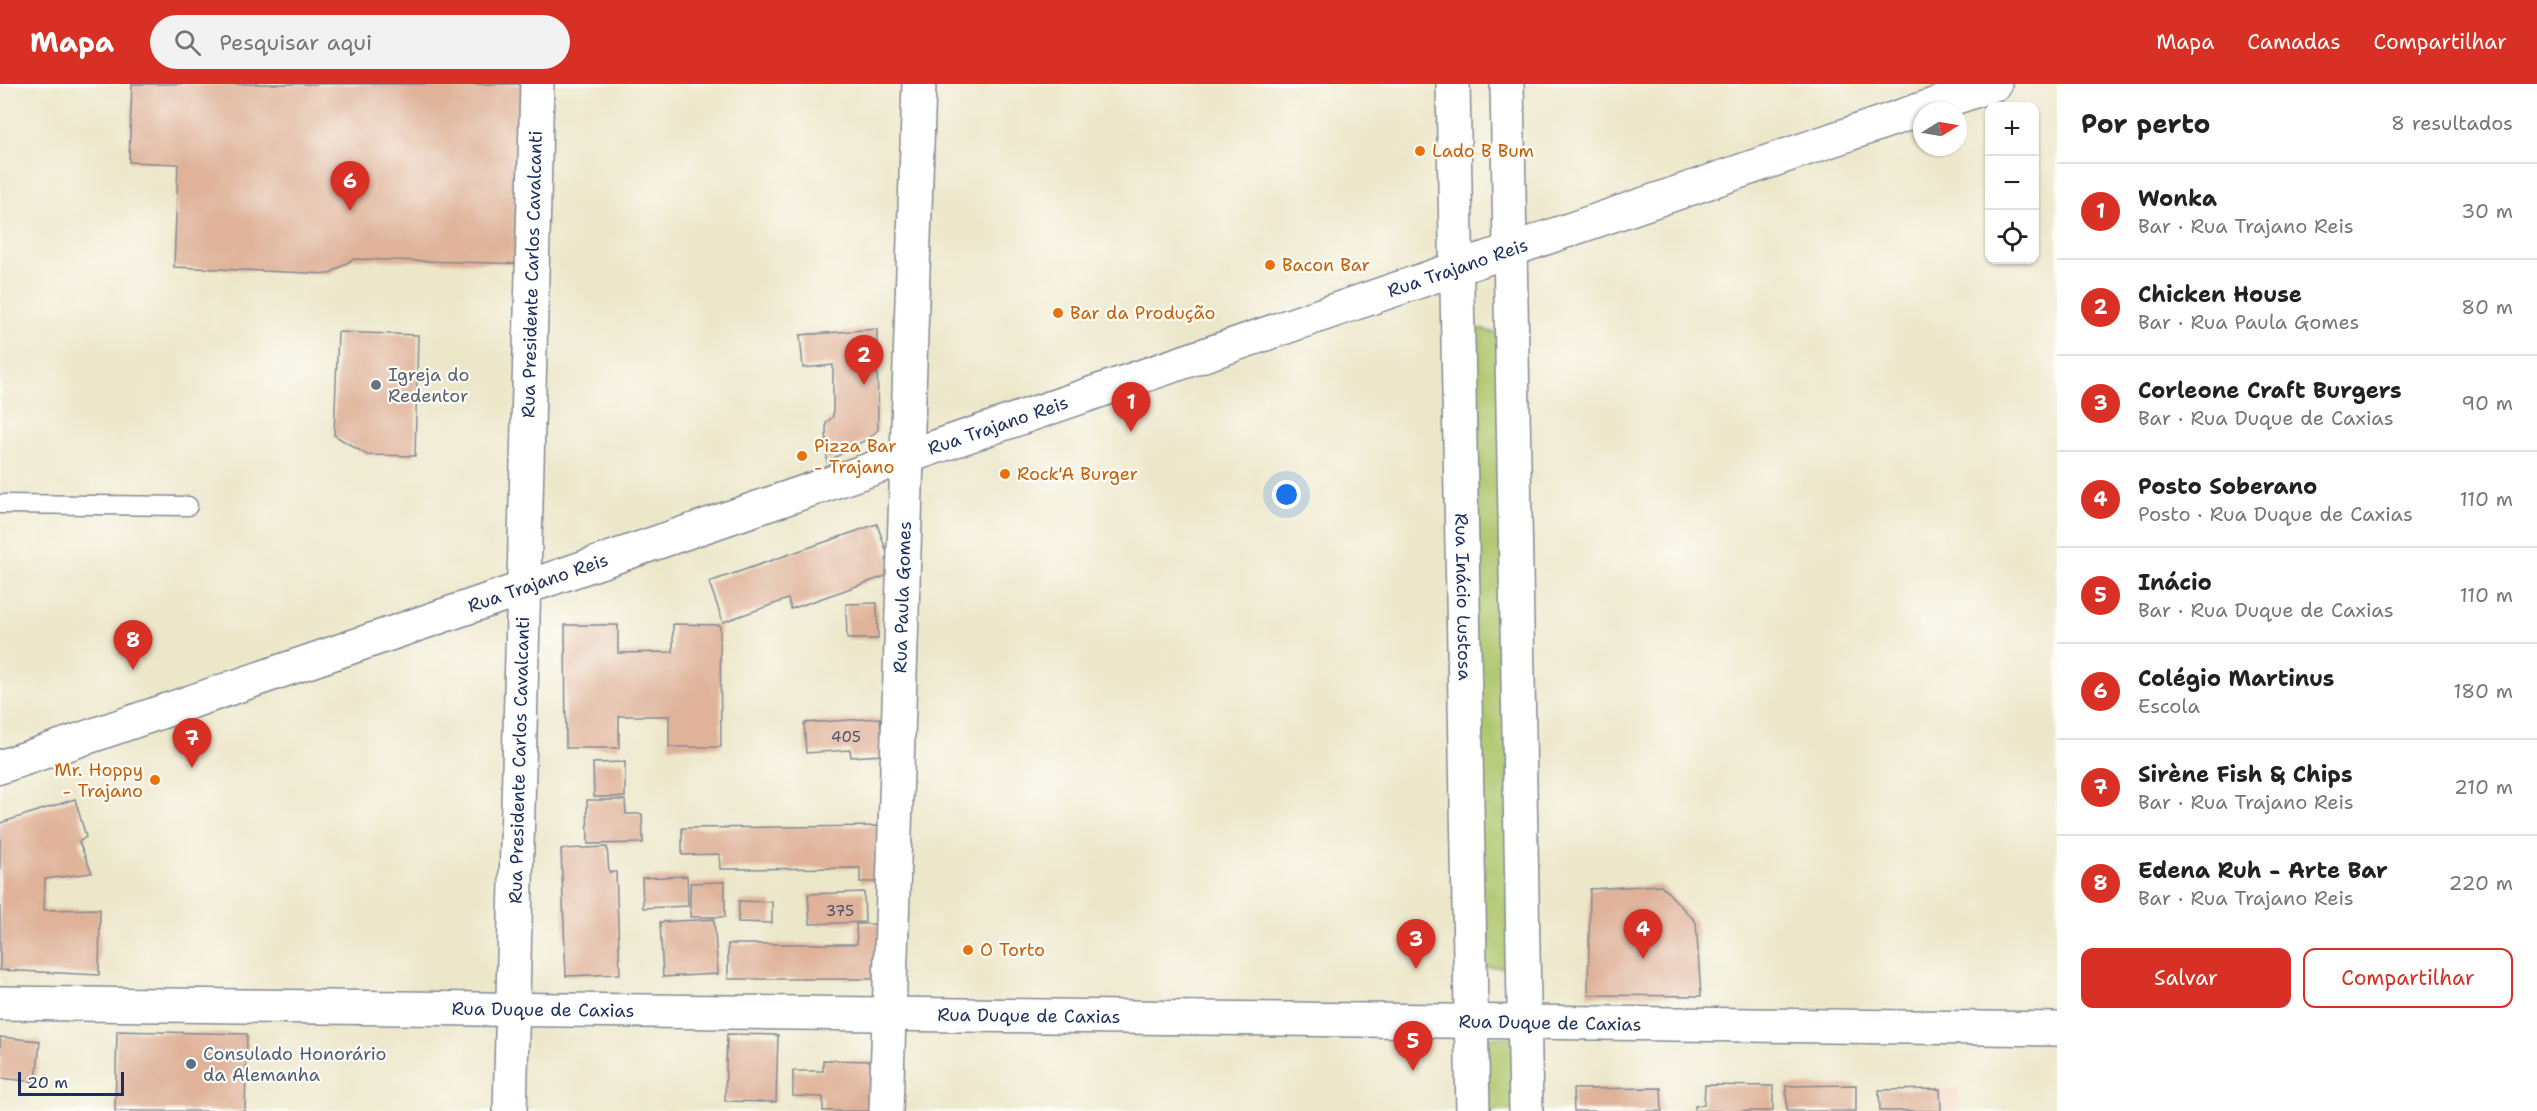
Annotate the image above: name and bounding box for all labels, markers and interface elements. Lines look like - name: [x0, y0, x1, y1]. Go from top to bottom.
- search box: [150, 15, 570, 69]
- text: Mapa: [30, 23, 114, 61]
- icon: search: [171, 26, 204, 59]
- text: Pesquisar aqui: [219, 28, 372, 57]
- text: Mapa: [2156, 28, 2214, 56]
- text: Camadas: [2247, 28, 2341, 56]
- text: Compartilhar: [2374, 28, 2507, 56]
- north arrow: [1913, 102, 1967, 156]
- map controls: [1985, 102, 2039, 264]
- button: +: [1985, 102, 2039, 156]
- text: Por perto: [2081, 106, 2210, 141]
- text: 8 resultados: [2391, 110, 2513, 136]
- street label: Rua Presidente Carlos Cavalcanti: [516, 130, 548, 418]
- place label: Lado B Bum: [1432, 139, 1534, 163]
- marker: Lado B Bum: [1413, 144, 1427, 158]
- button: −: [1985, 156, 2039, 210]
- pin: 6: [330, 162, 370, 211]
- text: Wonka: [2138, 184, 2217, 213]
- text: 1: [2096, 198, 2105, 224]
- text: 30 m: [2461, 198, 2513, 224]
- button: locate: [1985, 210, 2039, 264]
- text: Bar · Rua Trajano Reis: [2138, 213, 2354, 239]
- street label: Rua Trajano Reis: [1384, 233, 1531, 303]
- place label: Bacon Bar: [1282, 253, 1370, 277]
- marker: Bacon Bar: [1263, 258, 1277, 272]
- text: Chicken House: [2138, 280, 2302, 309]
- text: 2: [2094, 294, 2108, 320]
- text: 80 m: [2461, 294, 2513, 320]
- place label: Bar da Produção: [1070, 301, 1216, 325]
- marker: Bar da Produção: [1051, 306, 1065, 320]
- text: Bar · Rua Paula Gomes: [2138, 309, 2359, 335]
- pin: 2: [844, 336, 884, 385]
- place label: Igreja do Redentor: [388, 363, 469, 408]
- text: Corleone Craft Burgers: [2138, 376, 2402, 405]
- marker: Igreja do Redentor: [369, 378, 383, 392]
- pin: 1: [1112, 382, 1150, 432]
- street label: Rua Trajano Reis: [925, 390, 1071, 461]
- text: 3: [2094, 390, 2108, 416]
- text: 90 m: [2461, 390, 2513, 416]
- text: Bar · Rua Duque de Caxias: [2138, 405, 2394, 431]
- place label: Pizza Bar - Trajano: [814, 434, 897, 479]
- marker: Pizza Bar - Trajano: [795, 449, 809, 463]
- place label: Rock'A Burger: [1017, 462, 1138, 486]
- marker: Rock'A Burger: [998, 467, 1012, 481]
- text: Posto Soberano: [2138, 472, 2317, 501]
- your location: [1272, 480, 1301, 509]
- text: 4: [2094, 486, 2108, 512]
- text: 110 m: [2459, 486, 2513, 512]
- text: Posto · Rua Duque de Caxias: [2138, 501, 2413, 527]
- street label: Rua Inácio Lustosa: [1449, 513, 1477, 681]
- street label: Rua Paula Gomes: [888, 521, 917, 674]
- street label: Rua Trajano Reis: [465, 548, 611, 618]
- text: Inácio: [2138, 568, 2212, 597]
- text: 5: [2094, 582, 2107, 608]
- text: 110 m: [2459, 582, 2513, 608]
- text: Bar · Rua Duque de Caxias: [2138, 597, 2394, 623]
- street label: Rua Presidente Carlos Cavalcanti: [503, 616, 535, 904]
- pin: 8: [114, 620, 152, 670]
- text: Colégio Martinus: [2138, 664, 2334, 693]
- text: 6: [2094, 678, 2108, 704]
- text: 180 m: [2453, 678, 2513, 704]
- text: Escola: [2138, 693, 2200, 719]
- pin: 7: [172, 718, 212, 768]
- house number: 405: [831, 727, 861, 747]
- place label: Mr. Hoppy - Trajano: [54, 758, 143, 803]
- text: Sirène Fish & Chips: [2138, 760, 2353, 789]
- marker: Mr. Hoppy - Trajano: [148, 773, 162, 787]
- text: 7: [2094, 774, 2108, 800]
- text: 210 m: [2454, 774, 2513, 800]
- text: Bar · Rua Trajano Reis: [2138, 789, 2354, 815]
- text: Edena Ruh - Arte Bar: [2138, 856, 2388, 885]
- text: 8: [2094, 870, 2108, 896]
- text: 220 m: [2449, 870, 2513, 896]
- text: Bar · Rua Trajano Reis: [2138, 885, 2354, 911]
- house number: 375: [826, 901, 854, 921]
- pin: 4: [1624, 910, 1662, 959]
- pin: 3: [1396, 920, 1436, 969]
- place label: O Torto: [980, 938, 1045, 962]
- marker: O Torto: [961, 943, 975, 957]
- button: Salvar: [2081, 948, 2291, 1008]
- button: Compartilhar: [2303, 948, 2513, 1008]
- street label: Rua Duque de Caxias: [451, 997, 635, 1023]
- street label: Rua Duque de Caxias: [937, 1003, 1121, 1029]
- street label: Rua Duque de Caxias: [1458, 1009, 1642, 1037]
- pin: 5: [1394, 1022, 1432, 1071]
- place label: Consulado Honorário da Alemanha: [203, 1042, 387, 1087]
- marker: Consulado Honorário da Alemanha: [184, 1057, 198, 1071]
- scale bar: [18, 1069, 124, 1096]
- text: 20 m: [27, 1072, 68, 1093]

